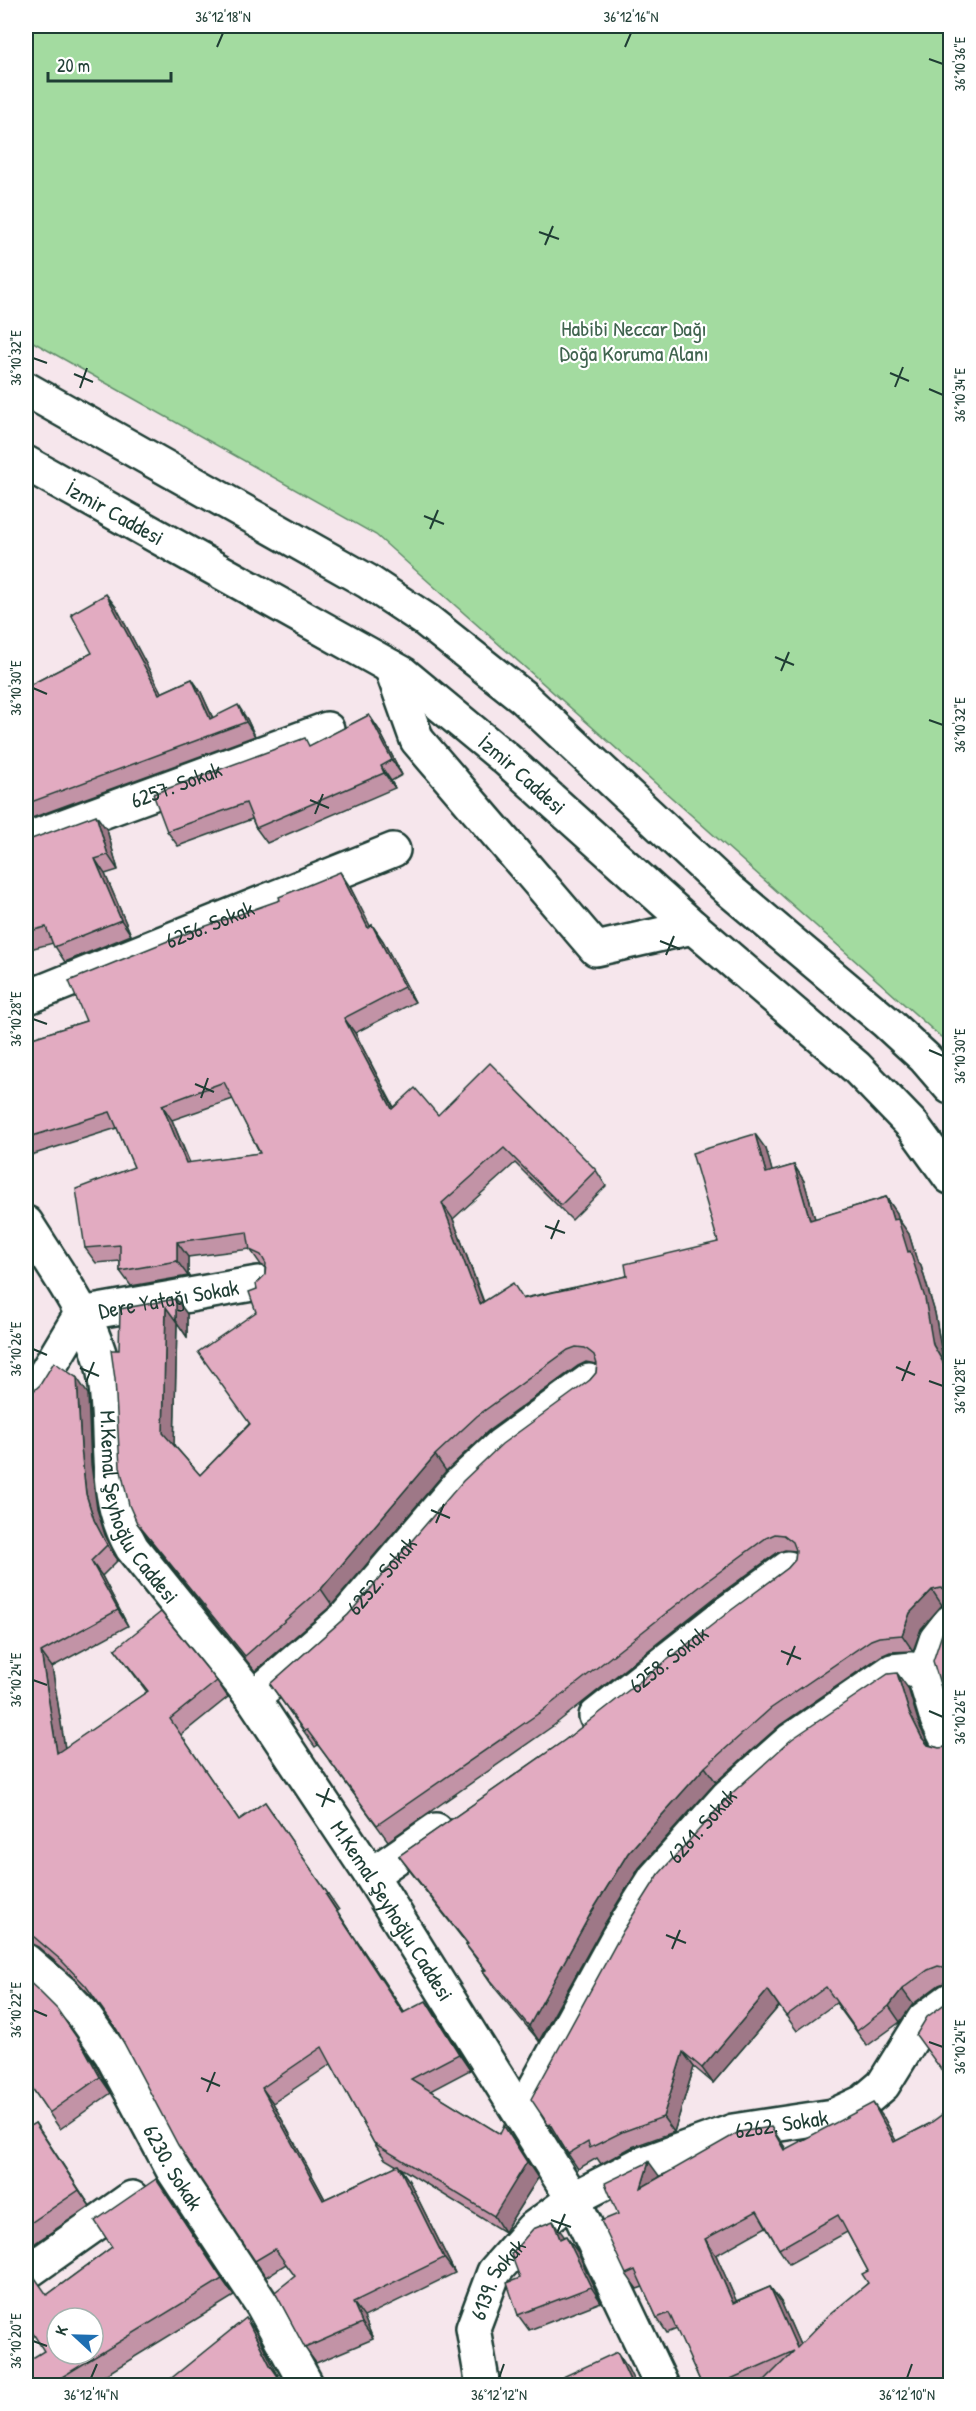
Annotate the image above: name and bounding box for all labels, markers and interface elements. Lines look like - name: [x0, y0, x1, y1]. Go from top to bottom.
- text: 36°12'18"N: [195, 6, 251, 27]
- text: 36°12'16"N: [603, 6, 659, 27]
- text: 36°10'36"E: [949, 36, 970, 91]
- scale bar: [48, 45, 171, 83]
- text: 20 m: [57, 53, 90, 78]
- park label: Habibi Neccar Dağı Doğa Koruma Alanı: [559, 313, 709, 368]
- text: 36°10'32"E: [5, 330, 26, 386]
- text: 36°10'34"E: [949, 367, 970, 422]
- street label: İzmir Caddesi: [61, 473, 170, 552]
- text: 36°10'30"E: [5, 660, 26, 716]
- text: 36°10'32"E: [949, 697, 970, 753]
- street label: İzmir Caddesi: [472, 727, 573, 821]
- street label: 6257. Sokak: [126, 754, 226, 815]
- street label: 6256. Sokak: [161, 893, 258, 955]
- text: 36°10'28"E: [5, 991, 26, 1047]
- text: 36°10'30"E: [949, 1028, 970, 1084]
- street label: Dere Yatağı Sokak: [96, 1272, 241, 1326]
- text: 36°10'26"E: [5, 1321, 26, 1377]
- text: 36°10'28"E: [949, 1358, 970, 1414]
- street label: M.Kemal Şeyhoğlu Caddesi: [93, 1410, 186, 1610]
- street label: 6252. Sokak: [339, 1530, 423, 1621]
- street label: 6258. Sokak: [622, 1618, 714, 1700]
- text: 36°10'24"E: [5, 1652, 26, 1707]
- text: 36°10'26"E: [949, 1689, 970, 1745]
- street label: 6261. Sokak: [660, 1780, 743, 1869]
- street label: M.Kemal Şeyhoğlu Caddesi: [324, 1814, 461, 2007]
- text: 36°10'22"E: [5, 1982, 26, 2038]
- text: 36°10'24"E: [949, 2019, 970, 2074]
- street label: 6262. Sokak: [733, 2102, 830, 2146]
- street label: 6230. Sokak: [136, 2119, 210, 2216]
- street label: 6139. Sokak: [462, 2232, 532, 2324]
- north arrow: [45, 2306, 105, 2366]
- text: 36°10'20"E: [5, 2313, 26, 2369]
- text: K: [49, 2322, 73, 2338]
- text: 36°12'14"N: [64, 2384, 118, 2405]
- text: 36°12'12"N: [471, 2384, 527, 2405]
- text: 36°12'10"N: [879, 2384, 935, 2405]

